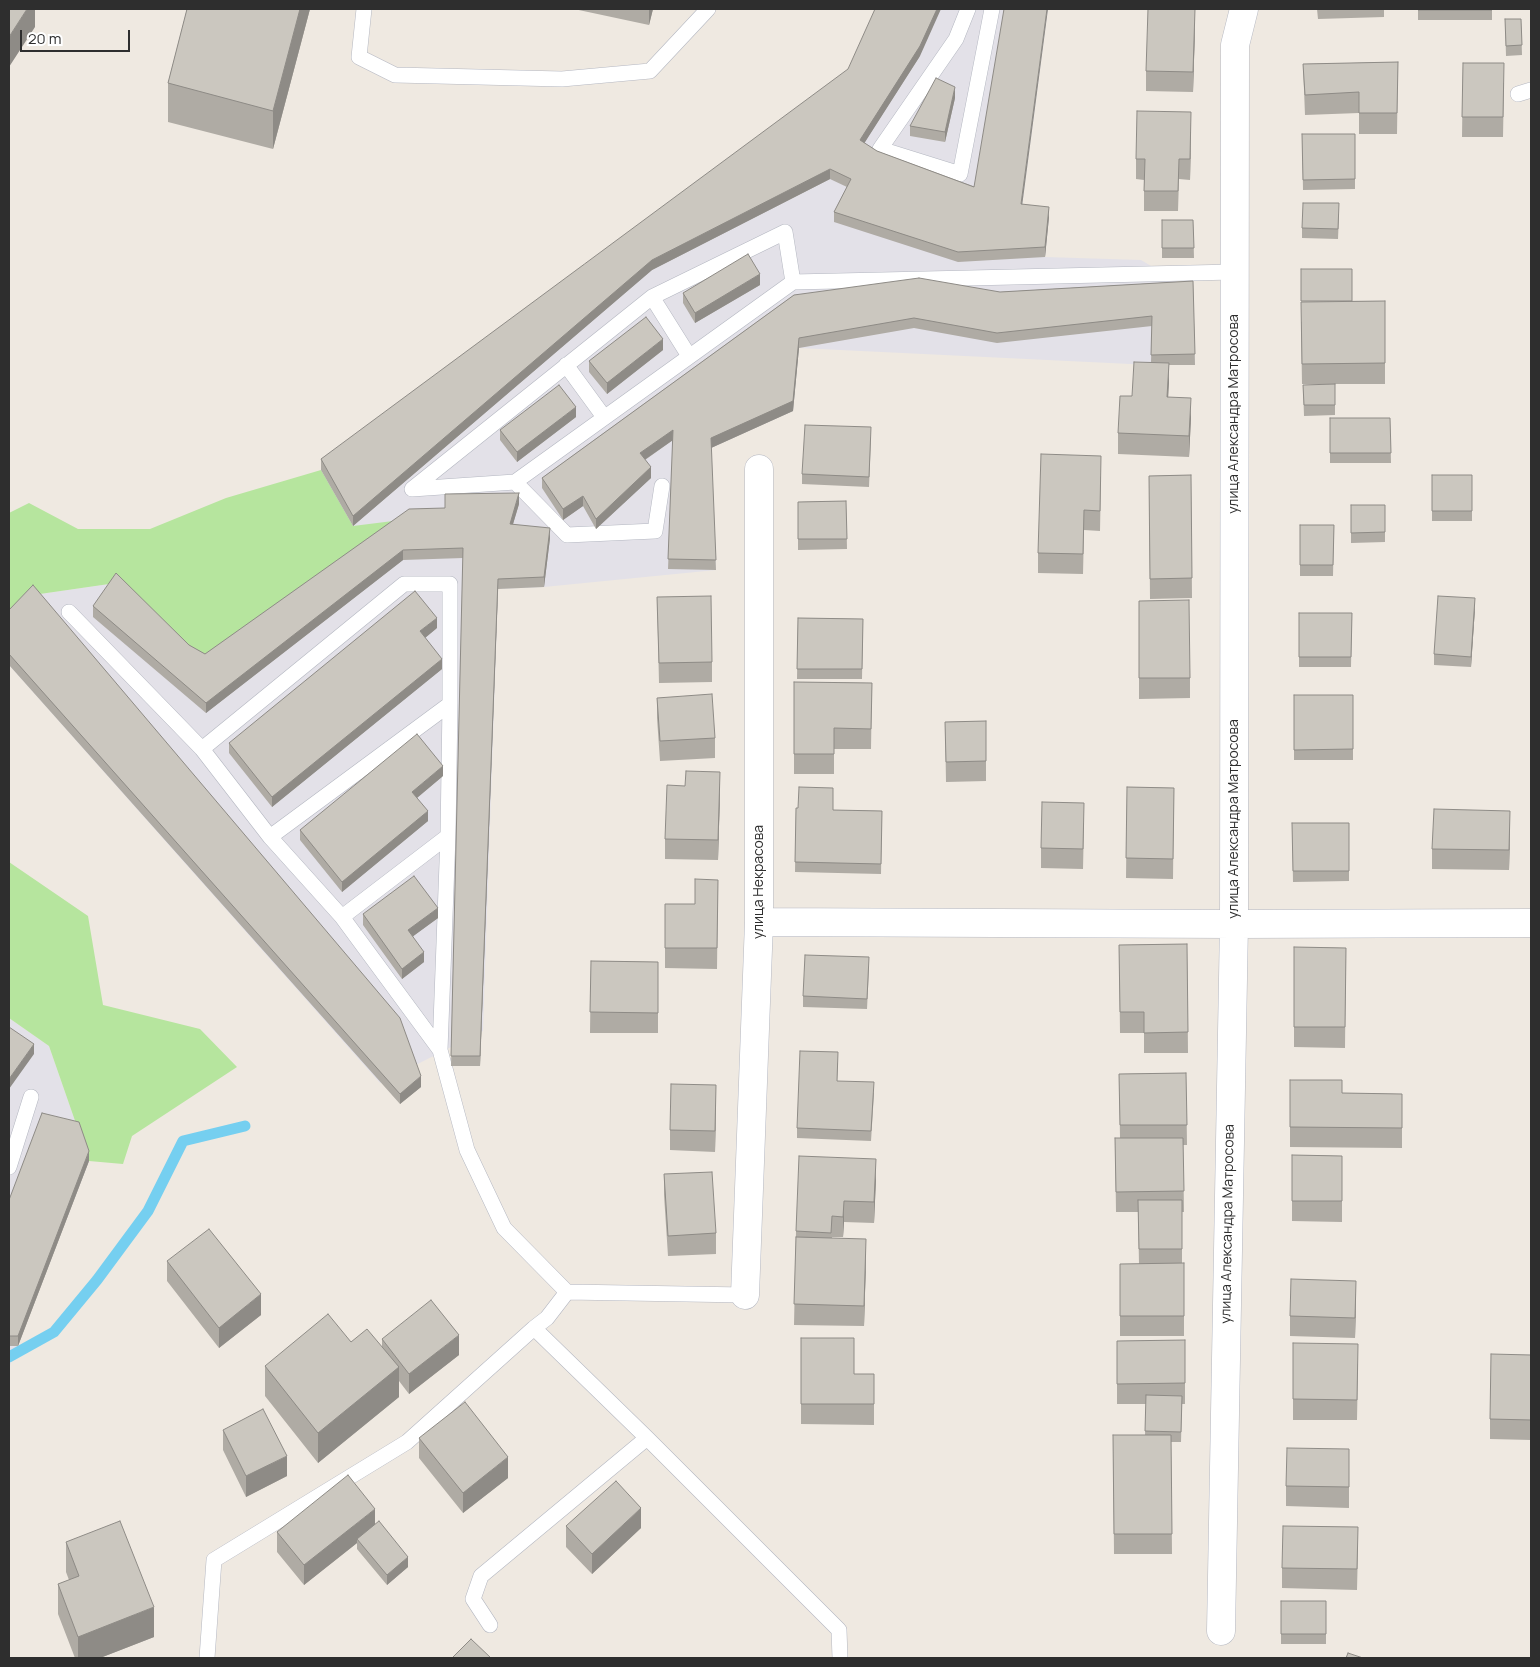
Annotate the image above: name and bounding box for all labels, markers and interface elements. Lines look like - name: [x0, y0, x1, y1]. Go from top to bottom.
- scale bar: [22, 20, 132, 52]
- text: 20 m: [28, 28, 61, 49]
- street label: улица Александра Матросова: [1226, 314, 1242, 514]
- street label: улица Александра Матросова: [1226, 719, 1242, 919]
- street label: улица Некрасова: [751, 825, 767, 939]
- street label: улица Александра Матросова: [1218, 1124, 1238, 1324]

